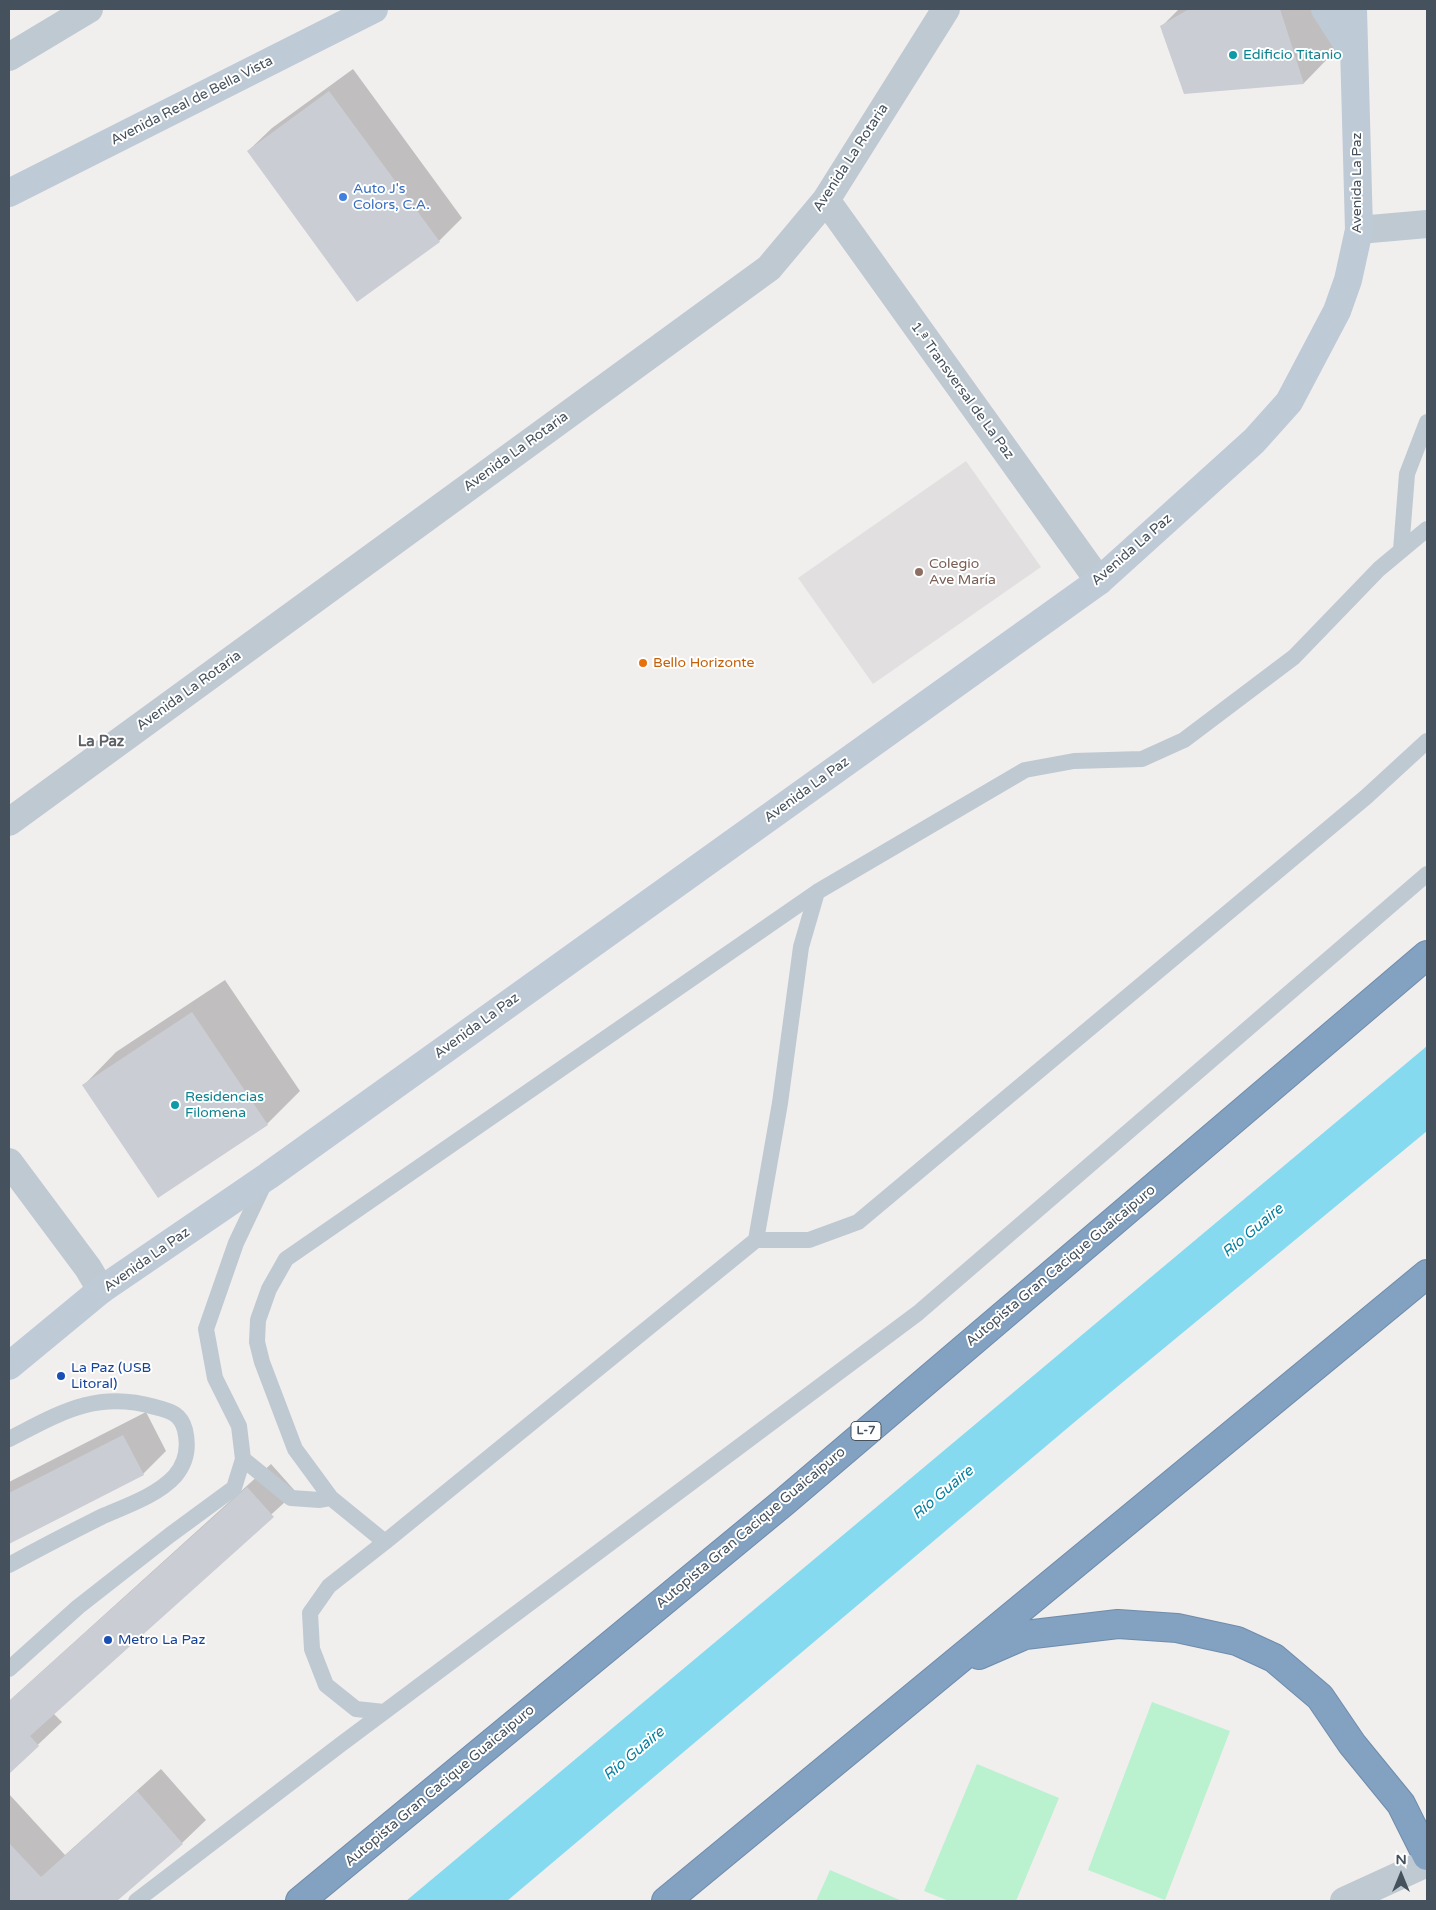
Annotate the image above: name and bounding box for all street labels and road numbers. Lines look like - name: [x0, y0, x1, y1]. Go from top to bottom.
- street label: Avenida Real de Bella Vista: [108, 53, 276, 149]
- street label: Avenida La Rotaria: [810, 101, 892, 215]
- street label: Avenida La Paz: [1349, 133, 1365, 233]
- street label: 1.ª Transversal de La Paz: [907, 319, 1017, 463]
- street label: Avenida La Rotaria: [460, 408, 572, 496]
- street label: Avenida La Paz: [1088, 511, 1176, 589]
- street label: Avenida La Rotaria: [133, 647, 245, 735]
- street label: Avenida La Paz: [761, 754, 853, 826]
- street label: Avenida La Paz: [431, 990, 523, 1062]
- street label: Autopista Gran Cacique Guaicaipuro: [963, 1182, 1159, 1350]
- street label: Avenida La Paz: [101, 1224, 193, 1296]
- road number: L-7: [851, 1422, 881, 1440]
- street label: Autopista Gran Cacique Guaicaipuro: [653, 1444, 849, 1612]
- street label: Autopista Gran Cacique Guaicaipuro: [342, 1702, 538, 1870]

